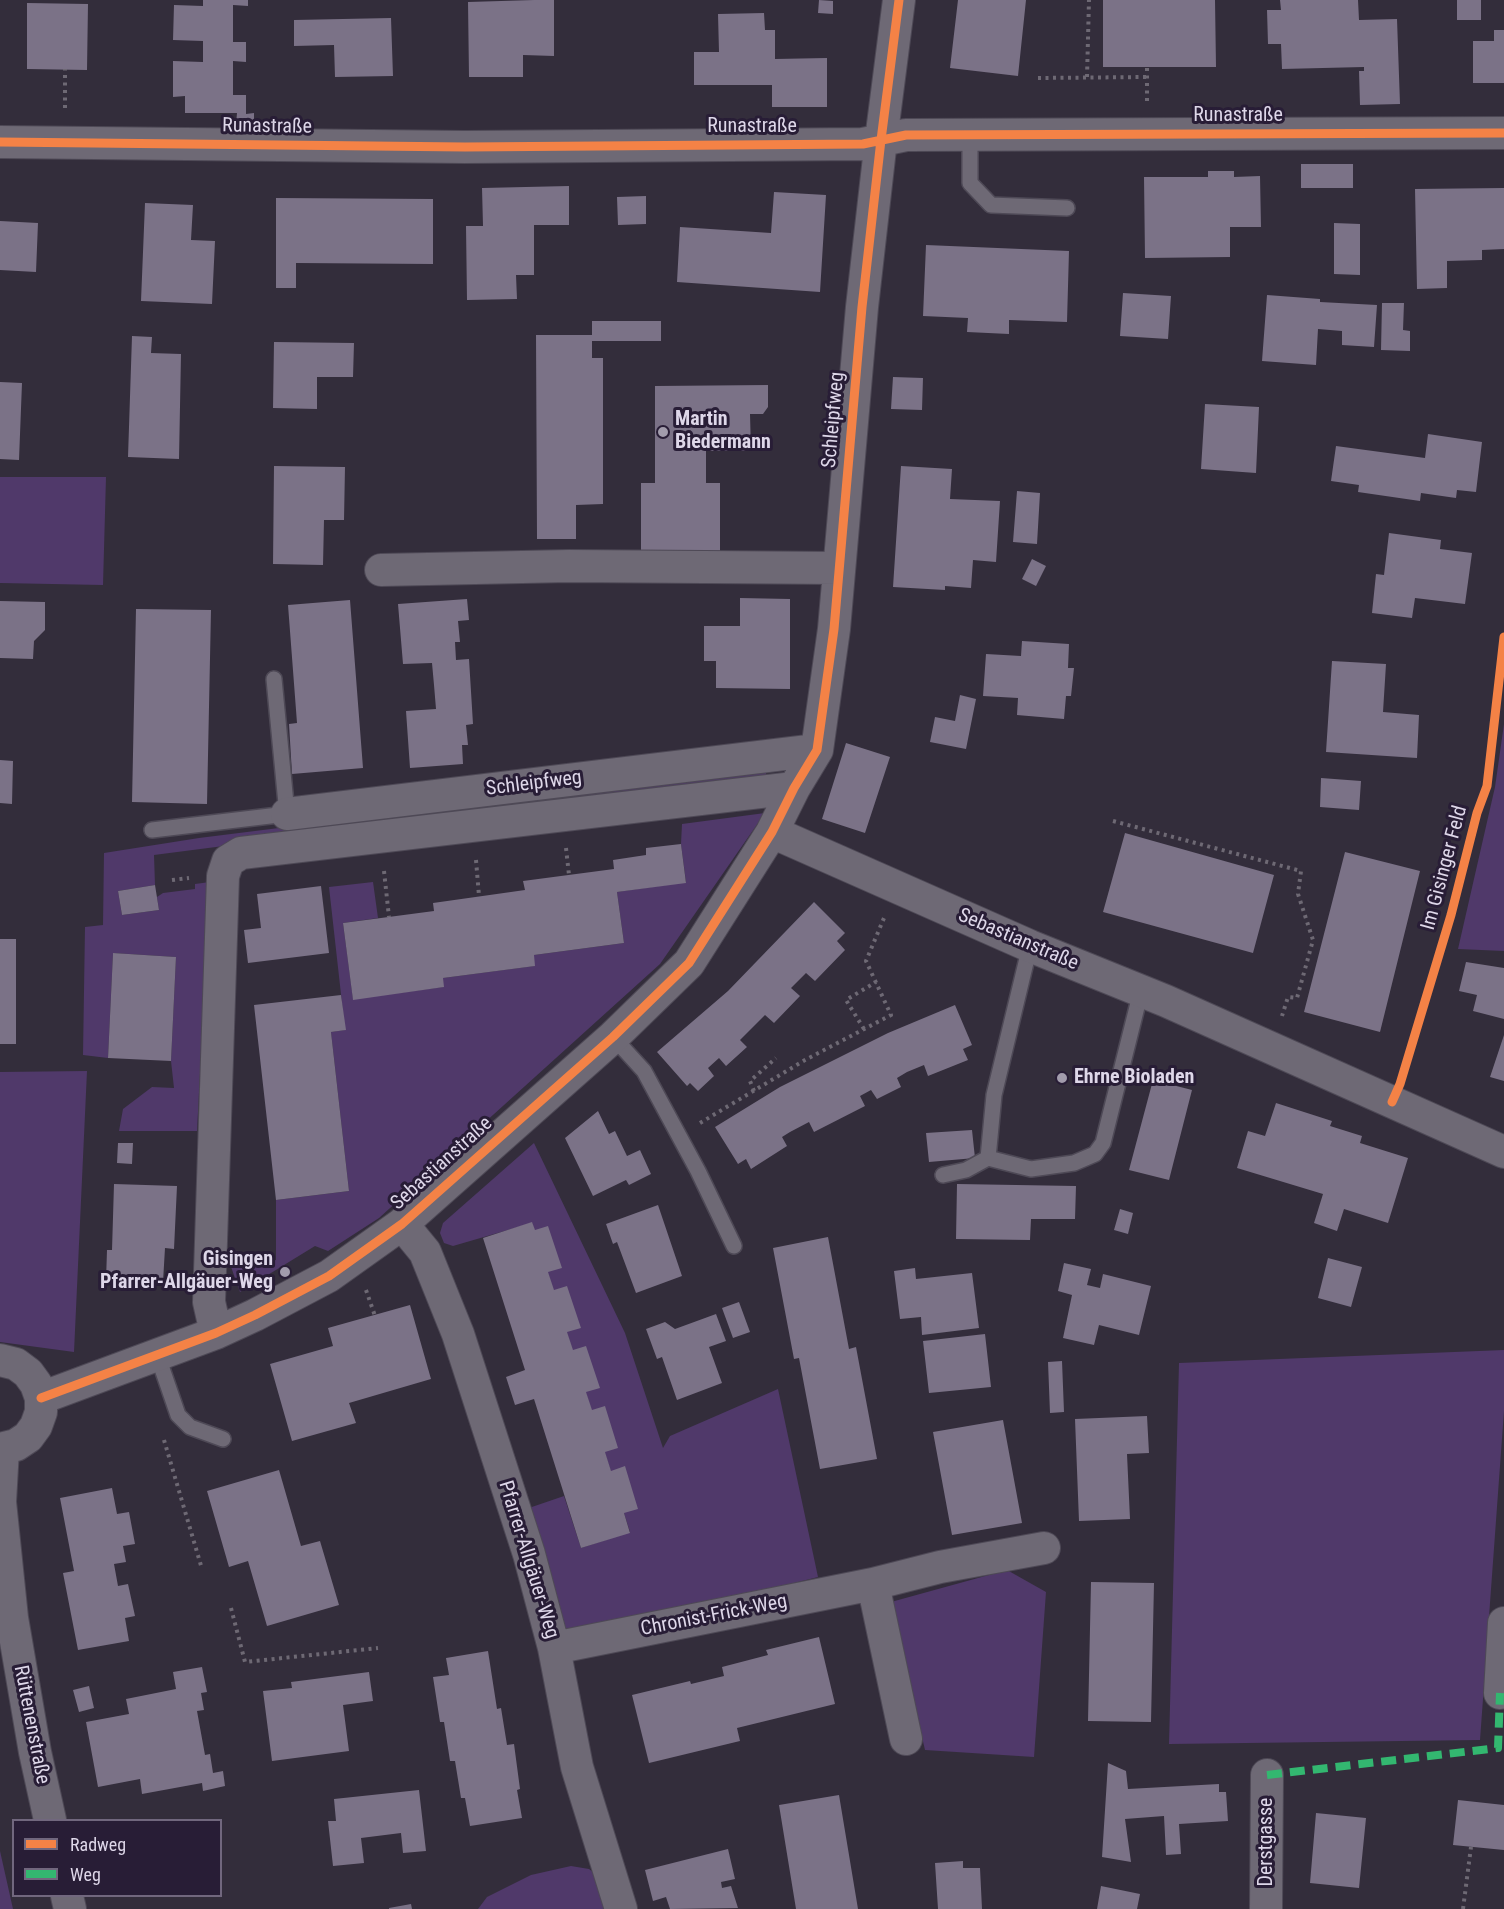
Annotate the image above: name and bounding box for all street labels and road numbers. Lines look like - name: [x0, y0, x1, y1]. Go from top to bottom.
- street label: Runastraße: [1193, 104, 1283, 128]
- street label: Runastraße: [222, 114, 312, 140]
- street label: Runastraße: [707, 115, 797, 139]
- street label: Schleipfweg: [818, 371, 850, 469]
- street label: Schleipfweg: [485, 766, 583, 802]
- street label: Im Gisinger Feld: [1417, 803, 1473, 933]
- street label: Sebastianstraße: [954, 904, 1082, 976]
- street label: Sebastianstraße: [386, 1112, 498, 1216]
- street label: Pfarrer-Allgäuer-Weg: [493, 1478, 563, 1642]
- street label: Chronist-Frick-Weg: [639, 1590, 789, 1642]
- street label: Rüttenenstraße: [8, 1664, 54, 1786]
- street label: Derstgasse: [1255, 1798, 1279, 1886]

